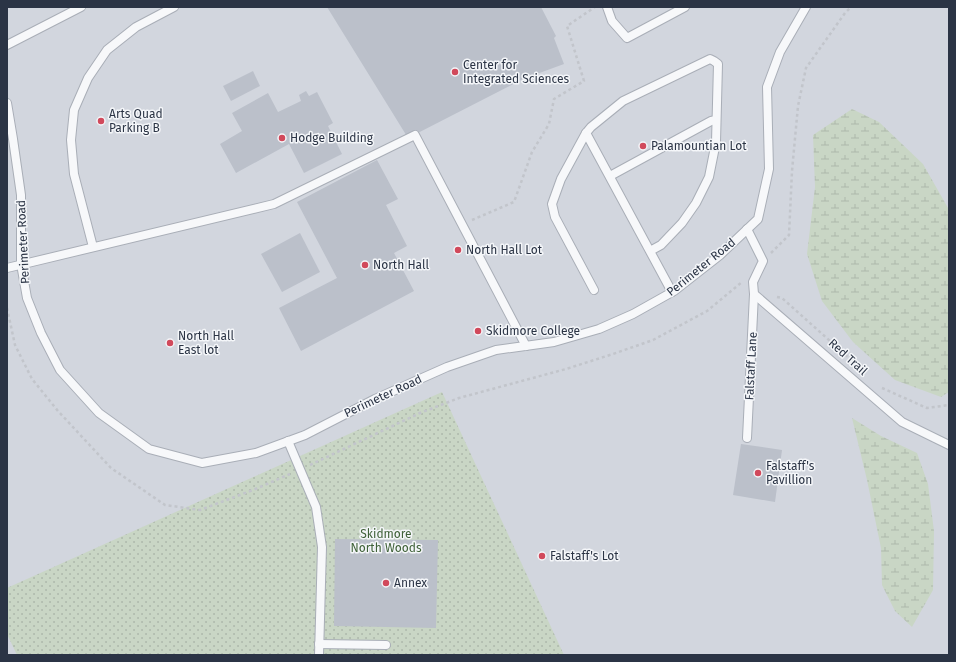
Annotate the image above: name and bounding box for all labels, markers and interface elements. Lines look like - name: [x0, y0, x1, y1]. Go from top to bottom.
- place label: Center for Integrated Sciences: [463, 58, 570, 86]
- marker: Center for Integrated Sciences: [450, 67, 460, 77]
- place label: Arts Quad Parking B: [109, 107, 163, 135]
- marker: Arts Quad Parking B: [96, 116, 106, 126]
- place label: Hodge Building: [290, 131, 374, 145]
- marker: Hodge Building: [277, 133, 287, 143]
- place label: Palamountian Lot: [651, 139, 747, 153]
- marker: Palamountian Lot: [638, 141, 648, 151]
- street label: Perimeter Road: [14, 200, 32, 284]
- street label: Perimeter Road: [664, 235, 738, 299]
- place label: North Hall Lot: [466, 243, 543, 257]
- marker: North Hall Lot: [453, 245, 463, 255]
- place label: North Hall: [373, 258, 429, 272]
- marker: North Hall: [360, 260, 370, 270]
- place label: Skidmore College: [486, 324, 580, 338]
- marker: Skidmore College: [473, 326, 483, 336]
- place label: North Hall East lot: [178, 329, 234, 357]
- street label: Falstaff Lane: [742, 331, 760, 401]
- street label: Red Trail: [826, 336, 871, 378]
- marker: North Hall East lot: [165, 338, 175, 348]
- street label: Perimeter Road: [342, 372, 424, 420]
- place label: Falstaff's Pavillion: [766, 459, 815, 487]
- marker: Falstaff's Pavillion: [753, 468, 763, 478]
- park label: Skidmore North Woods: [351, 527, 422, 555]
- place label: Falstaff's Lot: [550, 549, 619, 563]
- marker: Falstaff's Lot: [537, 551, 547, 561]
- place label: Annex: [394, 576, 427, 590]
- marker: Annex: [381, 578, 391, 588]

